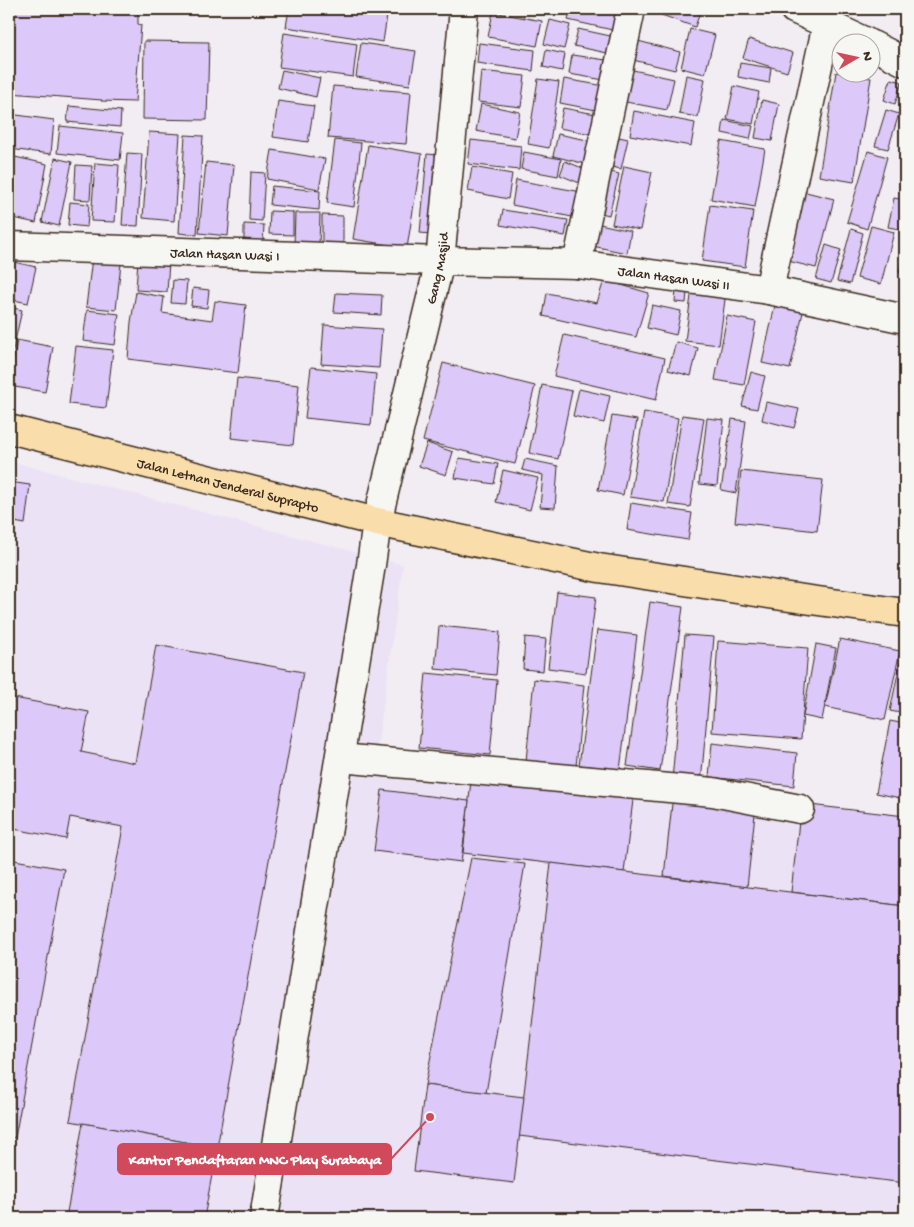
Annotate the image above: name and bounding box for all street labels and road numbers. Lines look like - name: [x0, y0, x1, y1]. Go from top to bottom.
- street label: Gang Masjid: [424, 230, 454, 306]
- street label: Jalan Hasan Wasi I: [170, 246, 280, 266]
- street label: Jalan Hasan Wasi II: [616, 264, 730, 296]
- street label: Jalan Letnan Jenderal Suprapto: [135, 456, 320, 518]

